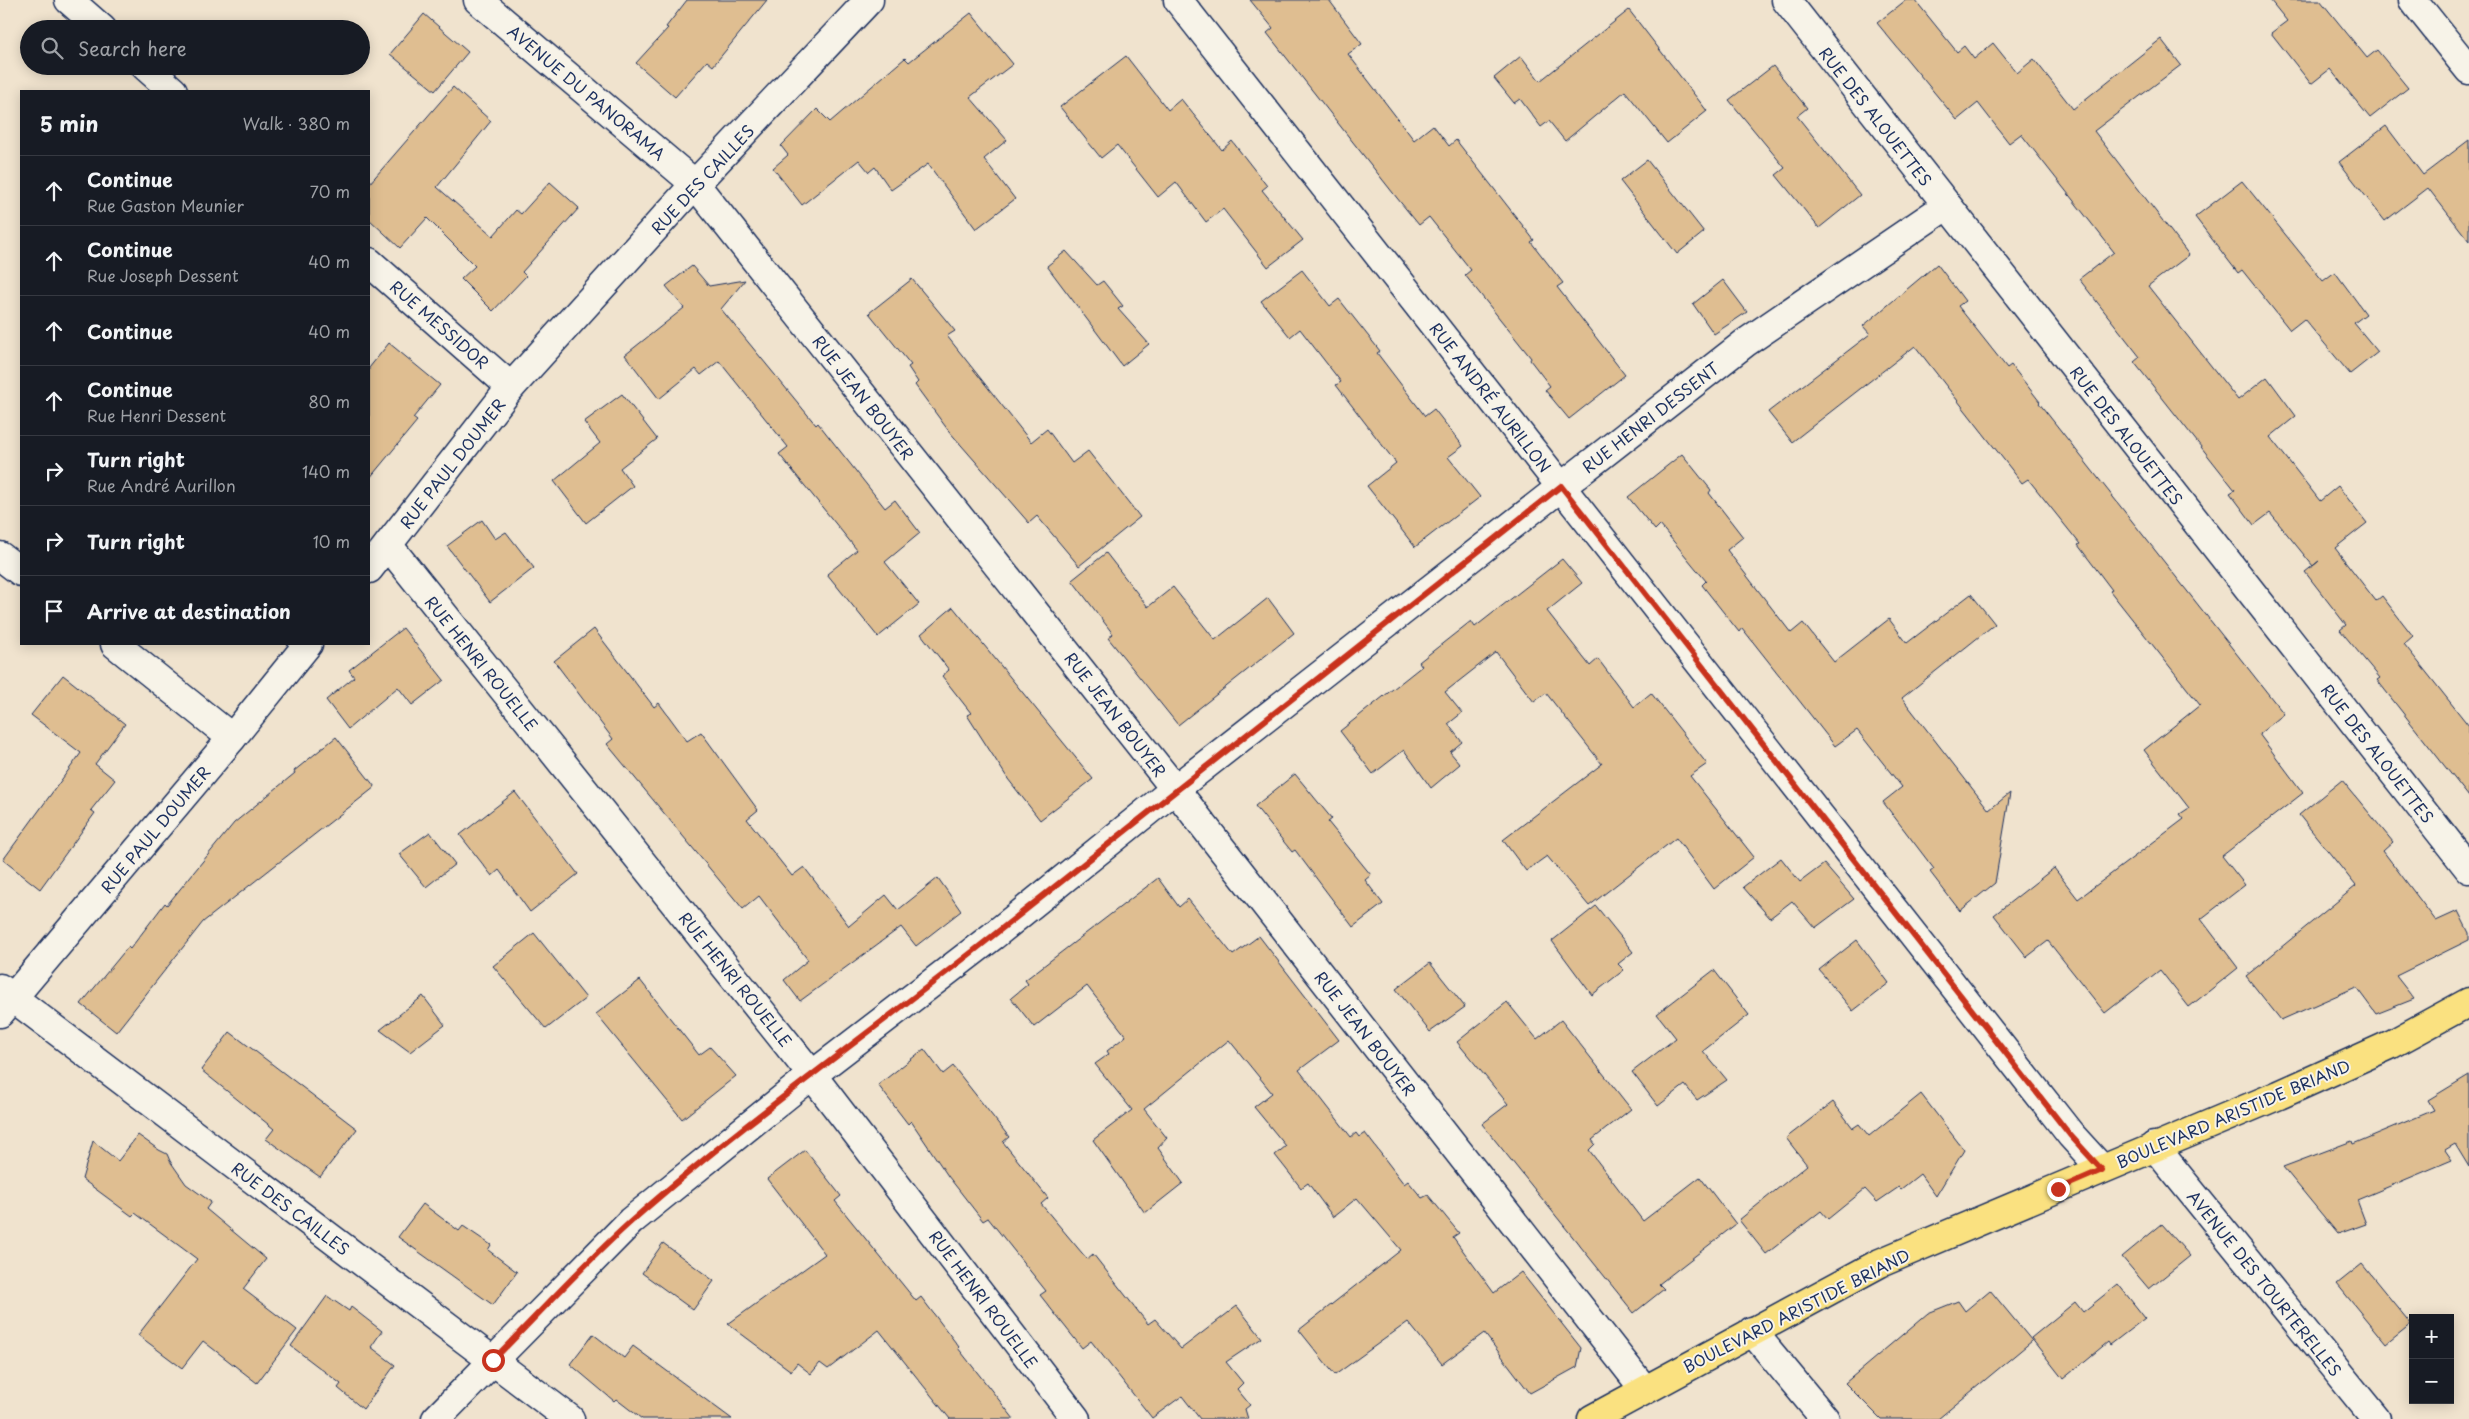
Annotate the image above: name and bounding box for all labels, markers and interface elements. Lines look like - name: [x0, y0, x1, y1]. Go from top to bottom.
- street label: AVENUE DU PANORAMA: [503, 19, 671, 165]
- search box: [20, 20, 370, 75]
- icon: search: [38, 34, 66, 62]
- text: Search here: [78, 34, 187, 62]
- street label: RUE DES ALOUETTES: [1814, 41, 1938, 191]
- text: 5 min: [40, 107, 98, 139]
- text: Walk · 380 m: [243, 111, 350, 135]
- street label: RUE DES CAILLES: [645, 119, 759, 239]
- text: Continue: [87, 165, 173, 193]
- icon: ahead: [40, 177, 68, 205]
- text: 70 m: [310, 179, 350, 203]
- text: Rue Gaston Meunier: [87, 193, 244, 217]
- text: Continue: [87, 235, 173, 263]
- icon: ahead: [40, 247, 68, 275]
- text: 40 m: [308, 249, 350, 273]
- text: Rue Joseph Dessent: [87, 263, 238, 287]
- street label: RUE MESSIDOR: [385, 274, 495, 374]
- icon: ahead: [40, 317, 68, 345]
- text: Continue: [87, 317, 173, 345]
- street label: RUE ANDRÉ AURILLON: [1425, 317, 1557, 477]
- text: 40 m: [308, 319, 350, 343]
- street label: RUE JEAN BOUYER: [808, 330, 920, 464]
- street label: RUE HENRI DESSENT: [1576, 356, 1724, 478]
- street label: RUE DES ALOUETTES: [2065, 360, 2189, 510]
- text: Continue: [87, 375, 173, 403]
- icon: ahead: [40, 387, 68, 415]
- text: 80 m: [308, 389, 350, 413]
- street label: RUE PAUL DOUMER: [393, 393, 511, 533]
- text: Rue Henri Dessent: [87, 403, 226, 427]
- text: Turn right: [87, 445, 185, 473]
- icon: right: [40, 457, 68, 485]
- text: 140 m: [302, 459, 350, 483]
- text: Rue André Aurillon: [87, 473, 236, 497]
- icon: right: [40, 527, 68, 555]
- text: Turn right: [87, 527, 185, 555]
- text: 10 m: [313, 529, 350, 553]
- street label: RUE HENRI ROUELLE: [420, 590, 544, 736]
- icon: arrive: [40, 597, 68, 625]
- text: Arrive at destination: [87, 597, 291, 625]
- street label: RUE JEAN BOUYER: [1060, 647, 1172, 781]
- street label: RUE DES ALOUETTES: [2316, 678, 2440, 828]
- street label: RUE PAUL DOUMER: [95, 760, 215, 898]
- street label: RUE HENRI ROUELLE: [674, 906, 798, 1052]
- street label: RUE JEAN BOUYER: [1310, 966, 1422, 1100]
- street label: BOULEVARD ARISTIDE BRIAND: [2112, 1053, 2354, 1173]
- street label: RUE DES CAILLES: [227, 1156, 355, 1260]
- route end: [2047, 1178, 2070, 1201]
- street label: AVENUE DES TOURTERELLES: [2182, 1185, 2348, 1381]
- street label: RUE HENRI ROUELLE: [924, 1225, 1044, 1373]
- street label: BOULEVARD ARISTIDE BRIAND: [1678, 1242, 1914, 1378]
- map controls: [2409, 1314, 2454, 1404]
- button: +: [2409, 1314, 2454, 1359]
- route start: [482, 1349, 505, 1372]
- button: −: [2409, 1359, 2454, 1404]

